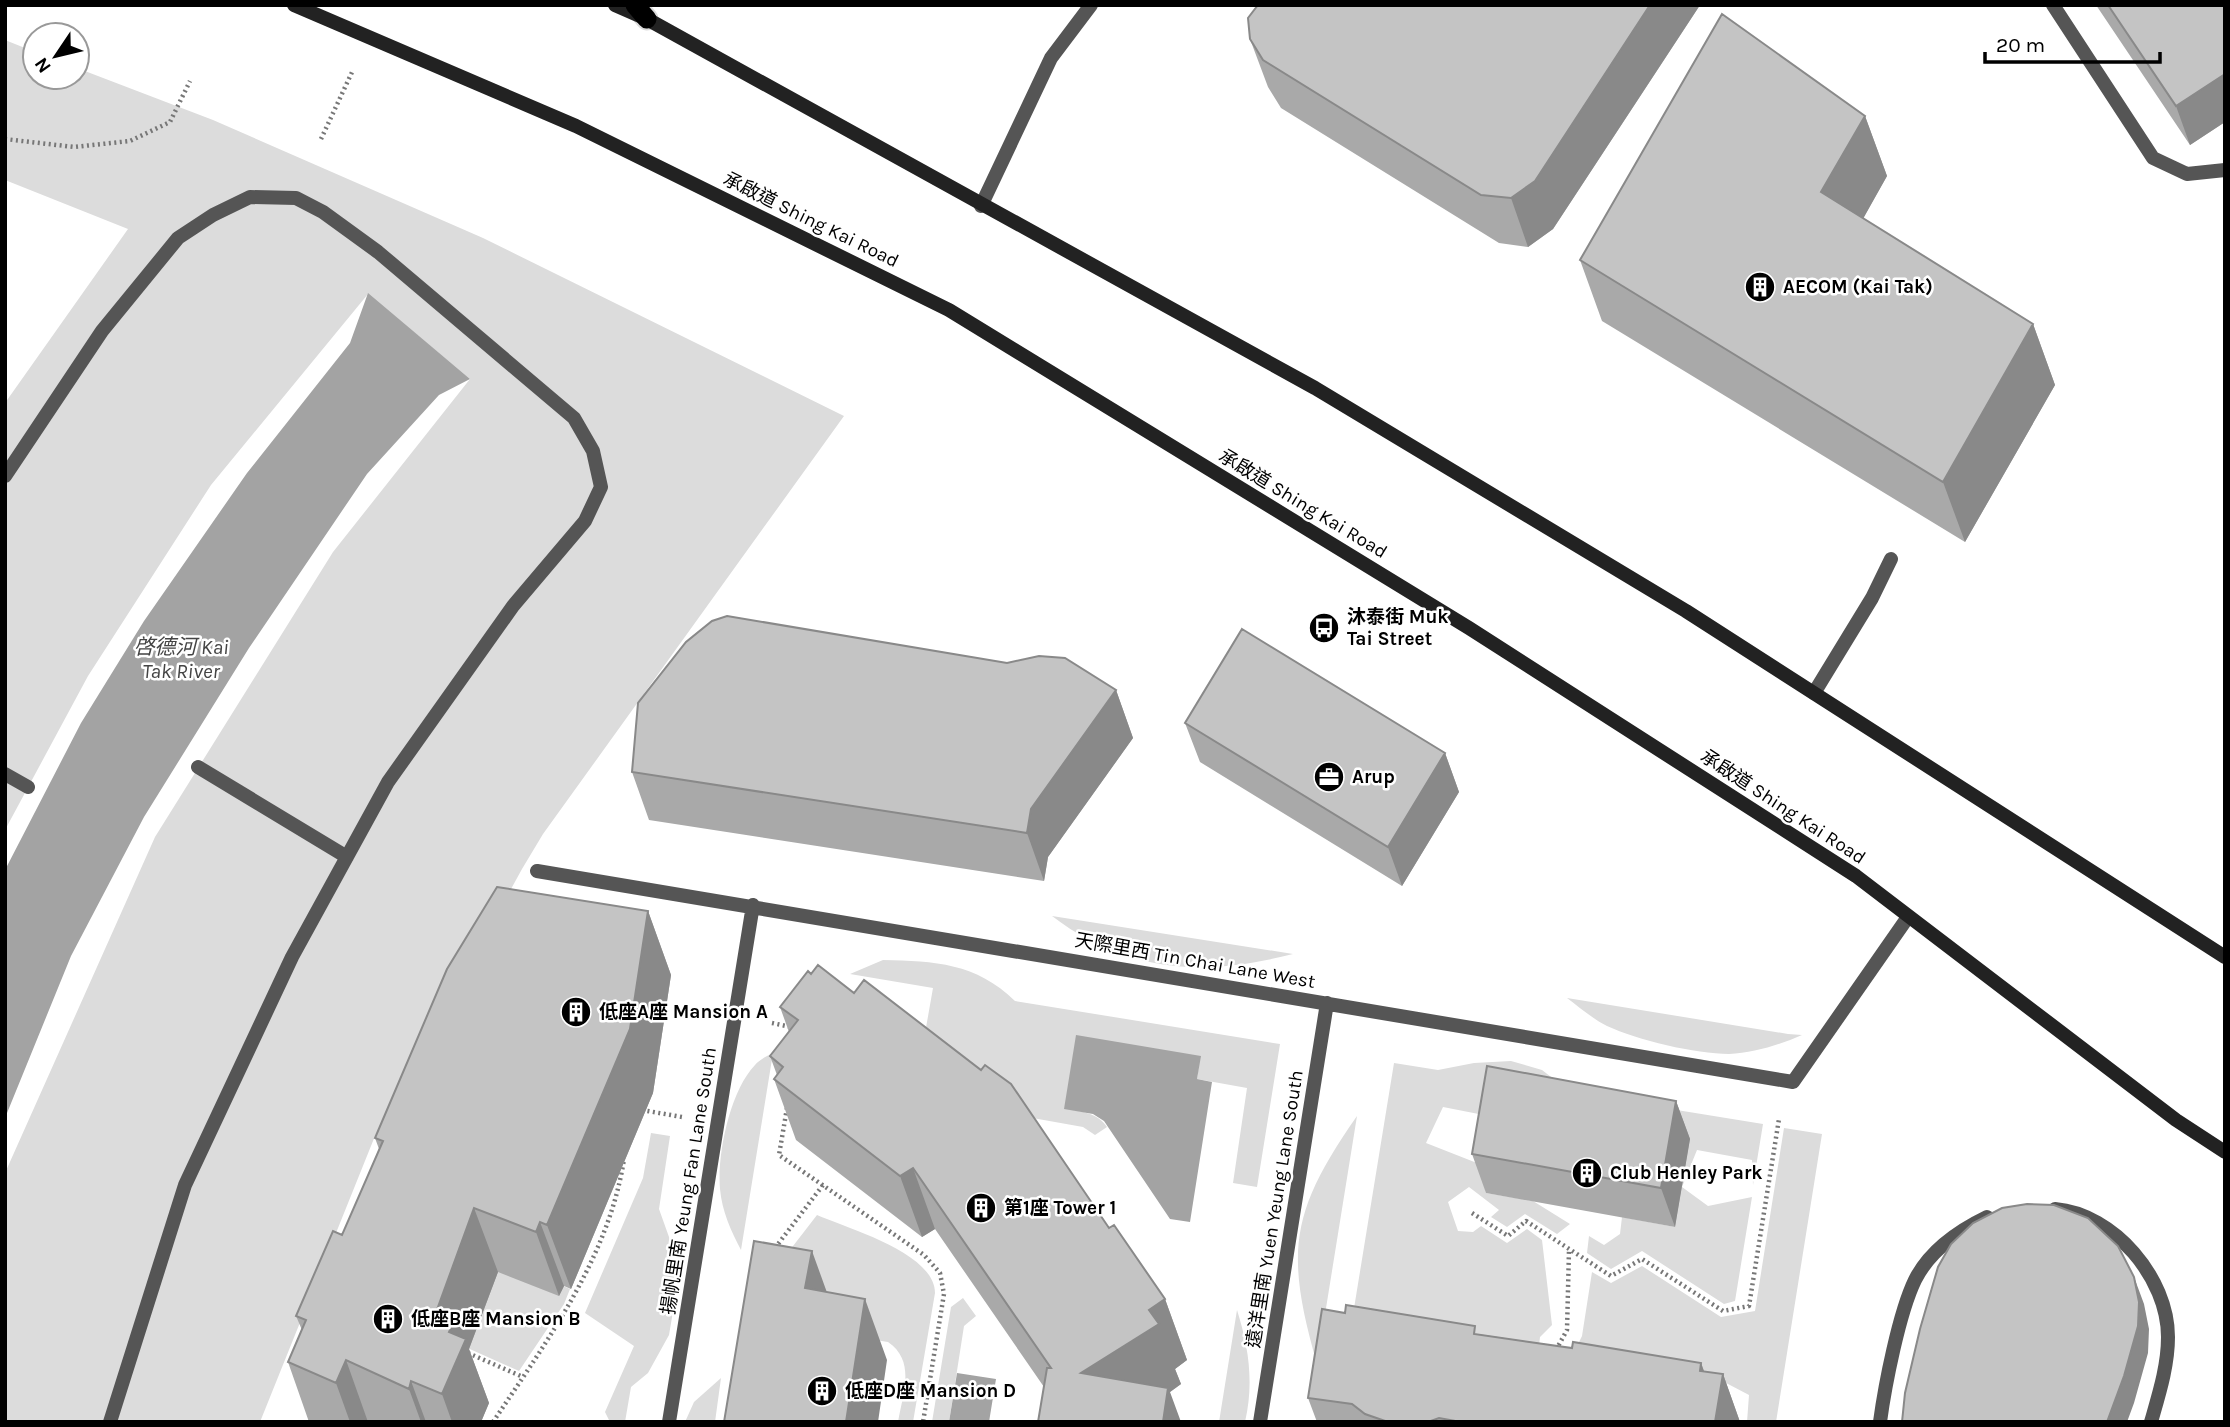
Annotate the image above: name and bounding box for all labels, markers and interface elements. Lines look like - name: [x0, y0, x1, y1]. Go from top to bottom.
- north arrow: [21, 21, 91, 91]
- scale bar: [1985, 21, 2160, 65]
- text: 20 m: [1996, 33, 2045, 57]
- text: N: [30, 53, 56, 77]
- street label: 承啟道 Shing Kai Road: [720, 168, 902, 272]
- building icon: AECOM (Kai Tak): [1743, 270, 1777, 304]
- place label: AECOM (Kai Tak): [1783, 276, 1933, 298]
- street label: 承啟道 Shing Kai Road: [1215, 445, 1391, 563]
- place label: 沐泰街 Muk Tai Street: [1347, 606, 1449, 650]
- bus stop icon: 沐泰街 Muk Tai Street: [1307, 611, 1341, 645]
- water label: 啓德河 Kai Tak River: [133, 635, 229, 683]
- street label: 承啟道 Shing Kai Road: [1696, 745, 1870, 869]
- office icon: Arup: [1312, 760, 1346, 794]
- place label: Arup: [1352, 766, 1395, 788]
- street label: 天際里西 Tin Chai Lane West: [1073, 929, 1317, 993]
- building icon: 低座A座 Mansion A: [559, 995, 593, 1029]
- place label: 低座A座 Mansion A: [599, 1001, 768, 1023]
- street label: 揚帆里南 Yeung Fan Lane South: [657, 1046, 721, 1316]
- street label: 遠洋里南 Yuen Yeung Lane South: [1242, 1068, 1308, 1350]
- building icon: Club Henley Park: [1570, 1156, 1604, 1190]
- place label: Club Henley Park: [1610, 1162, 1763, 1184]
- building icon: 第1座 Tower 1: [964, 1191, 998, 1225]
- place label: 第1座 Tower 1: [1004, 1197, 1116, 1219]
- building icon: 低座B座 Mansion B: [371, 1302, 405, 1336]
- place label: 低座B座 Mansion B: [411, 1308, 581, 1330]
- building icon: 低座D座 Mansion D: [805, 1374, 839, 1408]
- place label: 低座D座 Mansion D: [845, 1380, 1016, 1402]

